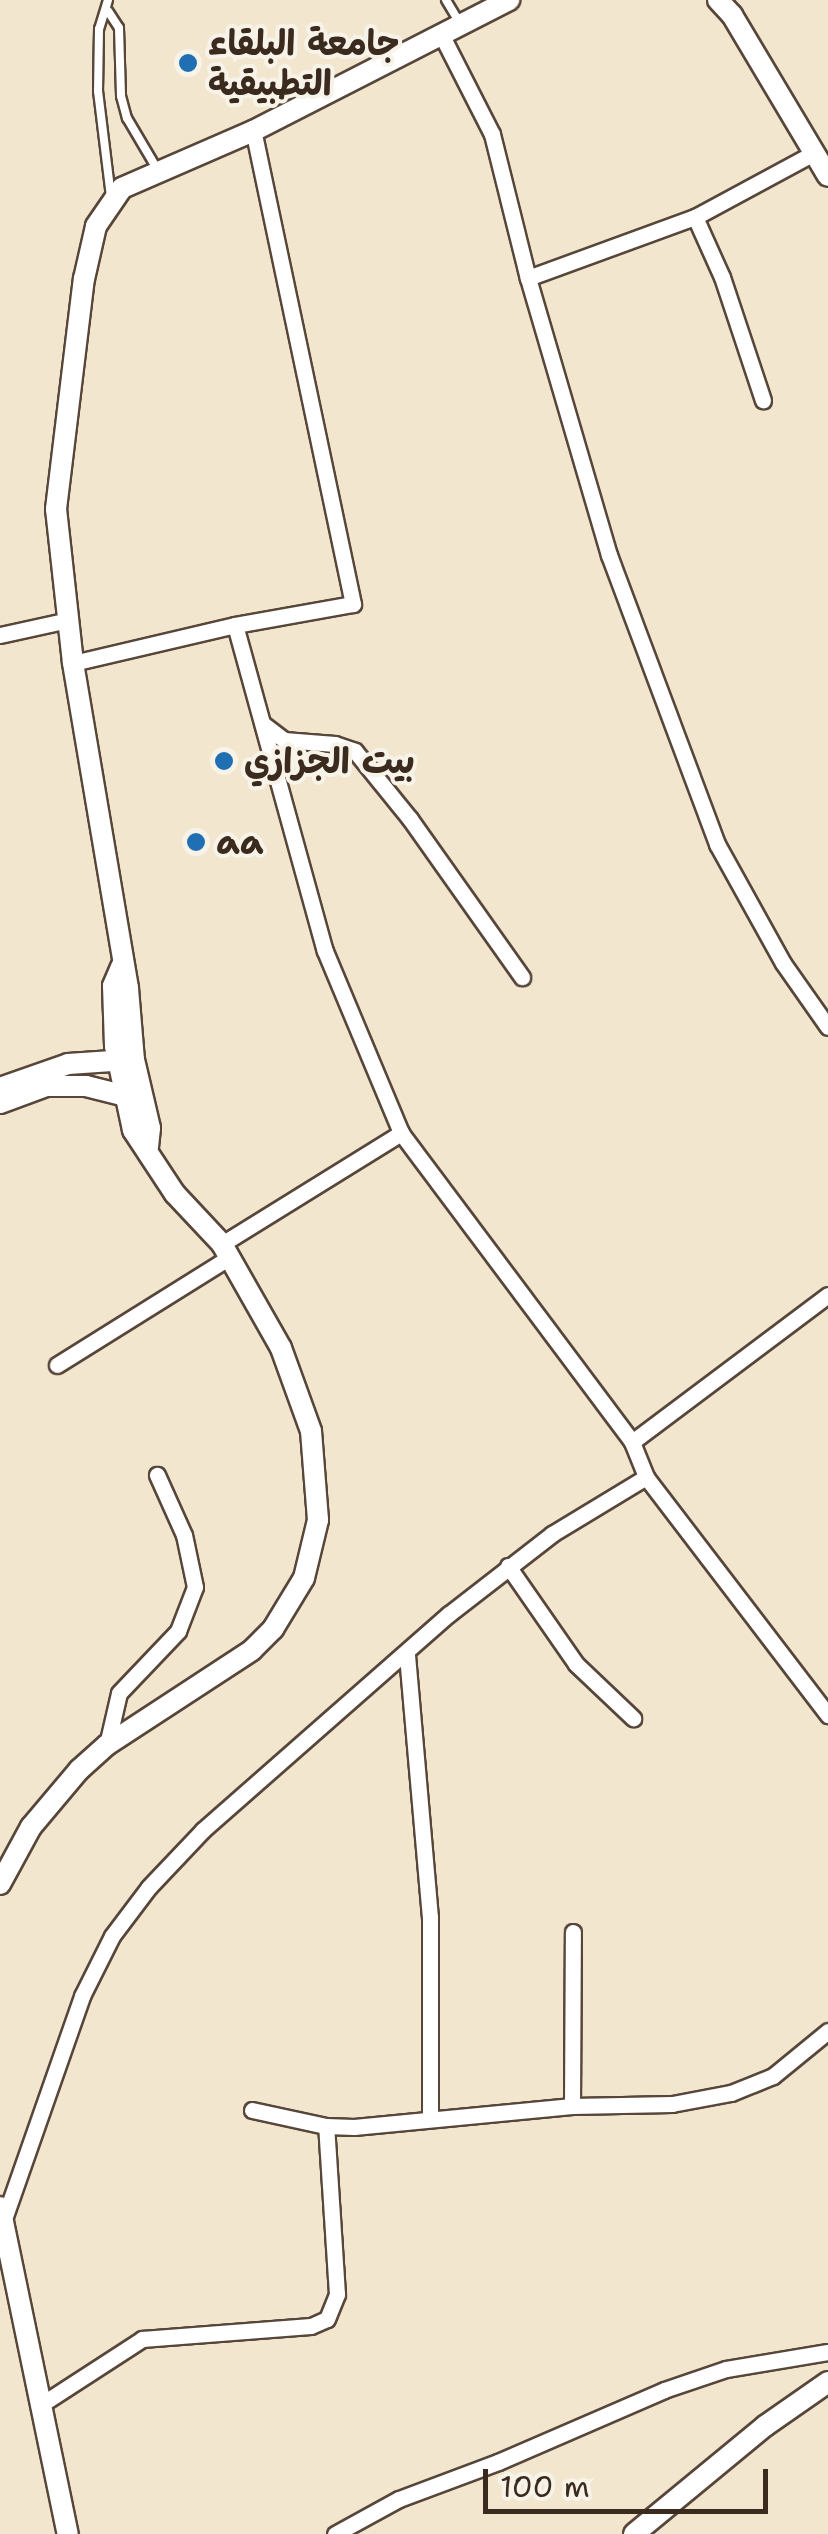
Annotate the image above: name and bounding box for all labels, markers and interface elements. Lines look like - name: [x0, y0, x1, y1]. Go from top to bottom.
- place label: جامعة البلقاء التطبيقية: [208, 22, 400, 104]
- marker: جامعة البلقاء التطبيقية: [177, 52, 199, 74]
- place label: بيت الجزازي: [244, 740, 415, 782]
- marker: بيت الجزازي: [213, 750, 235, 772]
- place label: aa: [216, 821, 264, 863]
- marker: aa: [185, 831, 207, 853]
- scale bar: [488, 2449, 773, 2511]
- text: 100 m: [500, 2466, 590, 2507]

